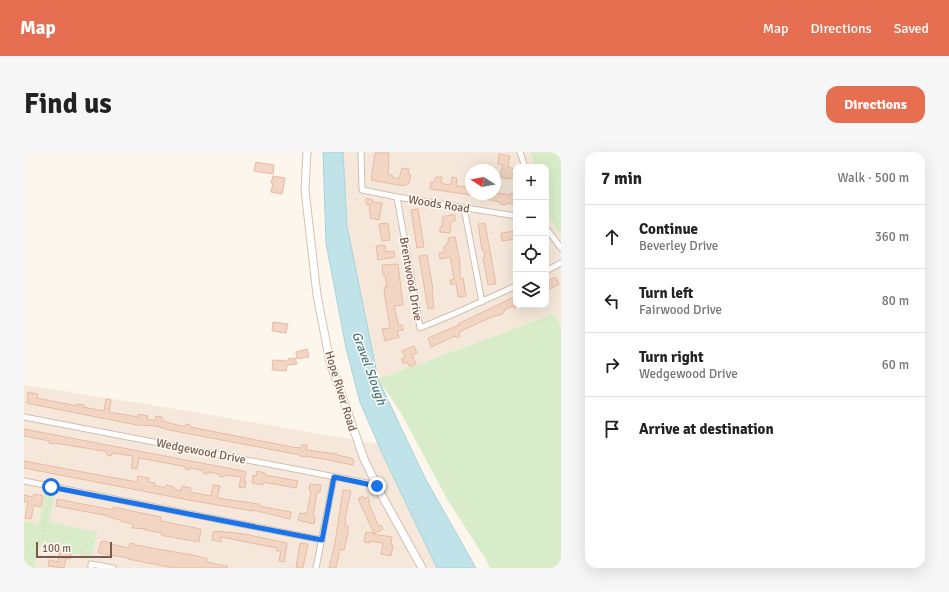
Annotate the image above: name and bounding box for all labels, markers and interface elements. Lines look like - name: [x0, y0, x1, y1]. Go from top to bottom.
- text: Map: [20, 16, 56, 40]
- text: Map: [763, 20, 789, 37]
- text: Directions: [811, 20, 872, 37]
- text: Saved: [894, 20, 929, 37]
- button: Directions: [826, 86, 925, 123]
- text: Find us: [24, 87, 112, 121]
- north arrow: [465, 164, 501, 200]
- map controls: [513, 164, 549, 308]
- button: +: [513, 164, 549, 200]
- text: 7 min: [601, 168, 642, 189]
- text: Walk · 500 m: [838, 170, 909, 186]
- street label: Woods Road: [407, 192, 471, 217]
- button: −: [513, 200, 549, 236]
- text: Continue: [639, 220, 698, 238]
- icon: ahead: [601, 226, 623, 248]
- text: 360 m: [875, 229, 909, 245]
- street label: Brentwood Drive: [396, 236, 425, 322]
- button: locate: [513, 236, 549, 272]
- text: Beverley Drive: [639, 238, 718, 254]
- button: layers: [513, 272, 549, 308]
- text: Turn left: [639, 284, 693, 302]
- icon: left: [601, 290, 623, 312]
- text: 80 m: [882, 293, 909, 309]
- text: Fairwood Drive: [639, 302, 722, 318]
- water label: Gravel Slough: [348, 329, 390, 408]
- text: Turn right: [639, 348, 704, 366]
- street label: Hope River Road: [321, 349, 360, 433]
- icon: right: [601, 354, 623, 376]
- text: 60 m: [882, 357, 909, 373]
- text: Wedgewood Drive: [639, 366, 738, 382]
- icon: arrive: [601, 418, 623, 440]
- text: Arrive at destination: [639, 420, 774, 438]
- street label: Wedgewood Drive: [155, 435, 247, 468]
- route end: [368, 477, 386, 495]
- route start: [42, 478, 60, 496]
- scale bar: [36, 540, 112, 559]
- text: 100 m: [42, 542, 71, 555]

